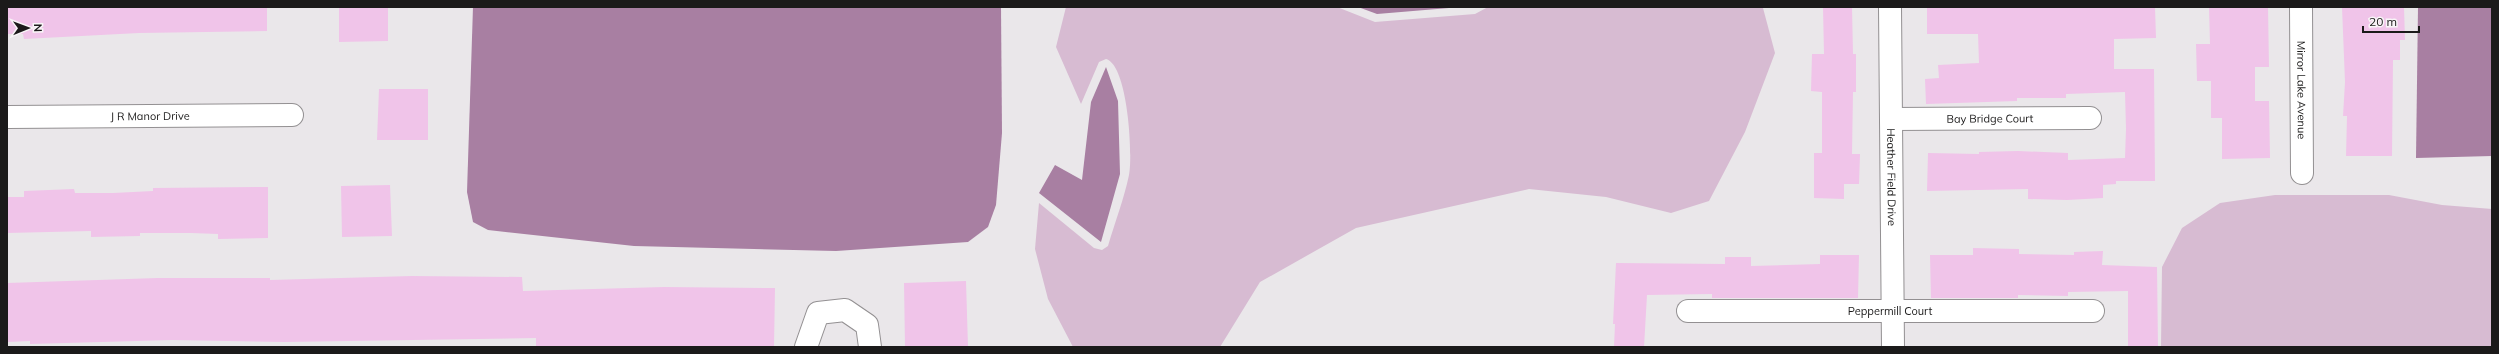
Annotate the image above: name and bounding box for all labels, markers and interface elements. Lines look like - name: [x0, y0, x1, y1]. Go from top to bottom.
- north arrow: [8, 8, 48, 48]
- scale bar: [2363, 8, 2419, 34]
- text: 20 m: [2369, 14, 2397, 29]
- text: N: [31, 24, 45, 32]
- street label: Mirror Lake Avenue: [2294, 41, 2309, 139]
- street label: J R Manor Drive: [110, 109, 190, 123]
- street label: Bay Bridge Court: [1947, 111, 2034, 126]
- street label: Heather Field Drive: [1884, 128, 1899, 226]
- street label: Peppermill Court: [1848, 304, 1932, 318]

